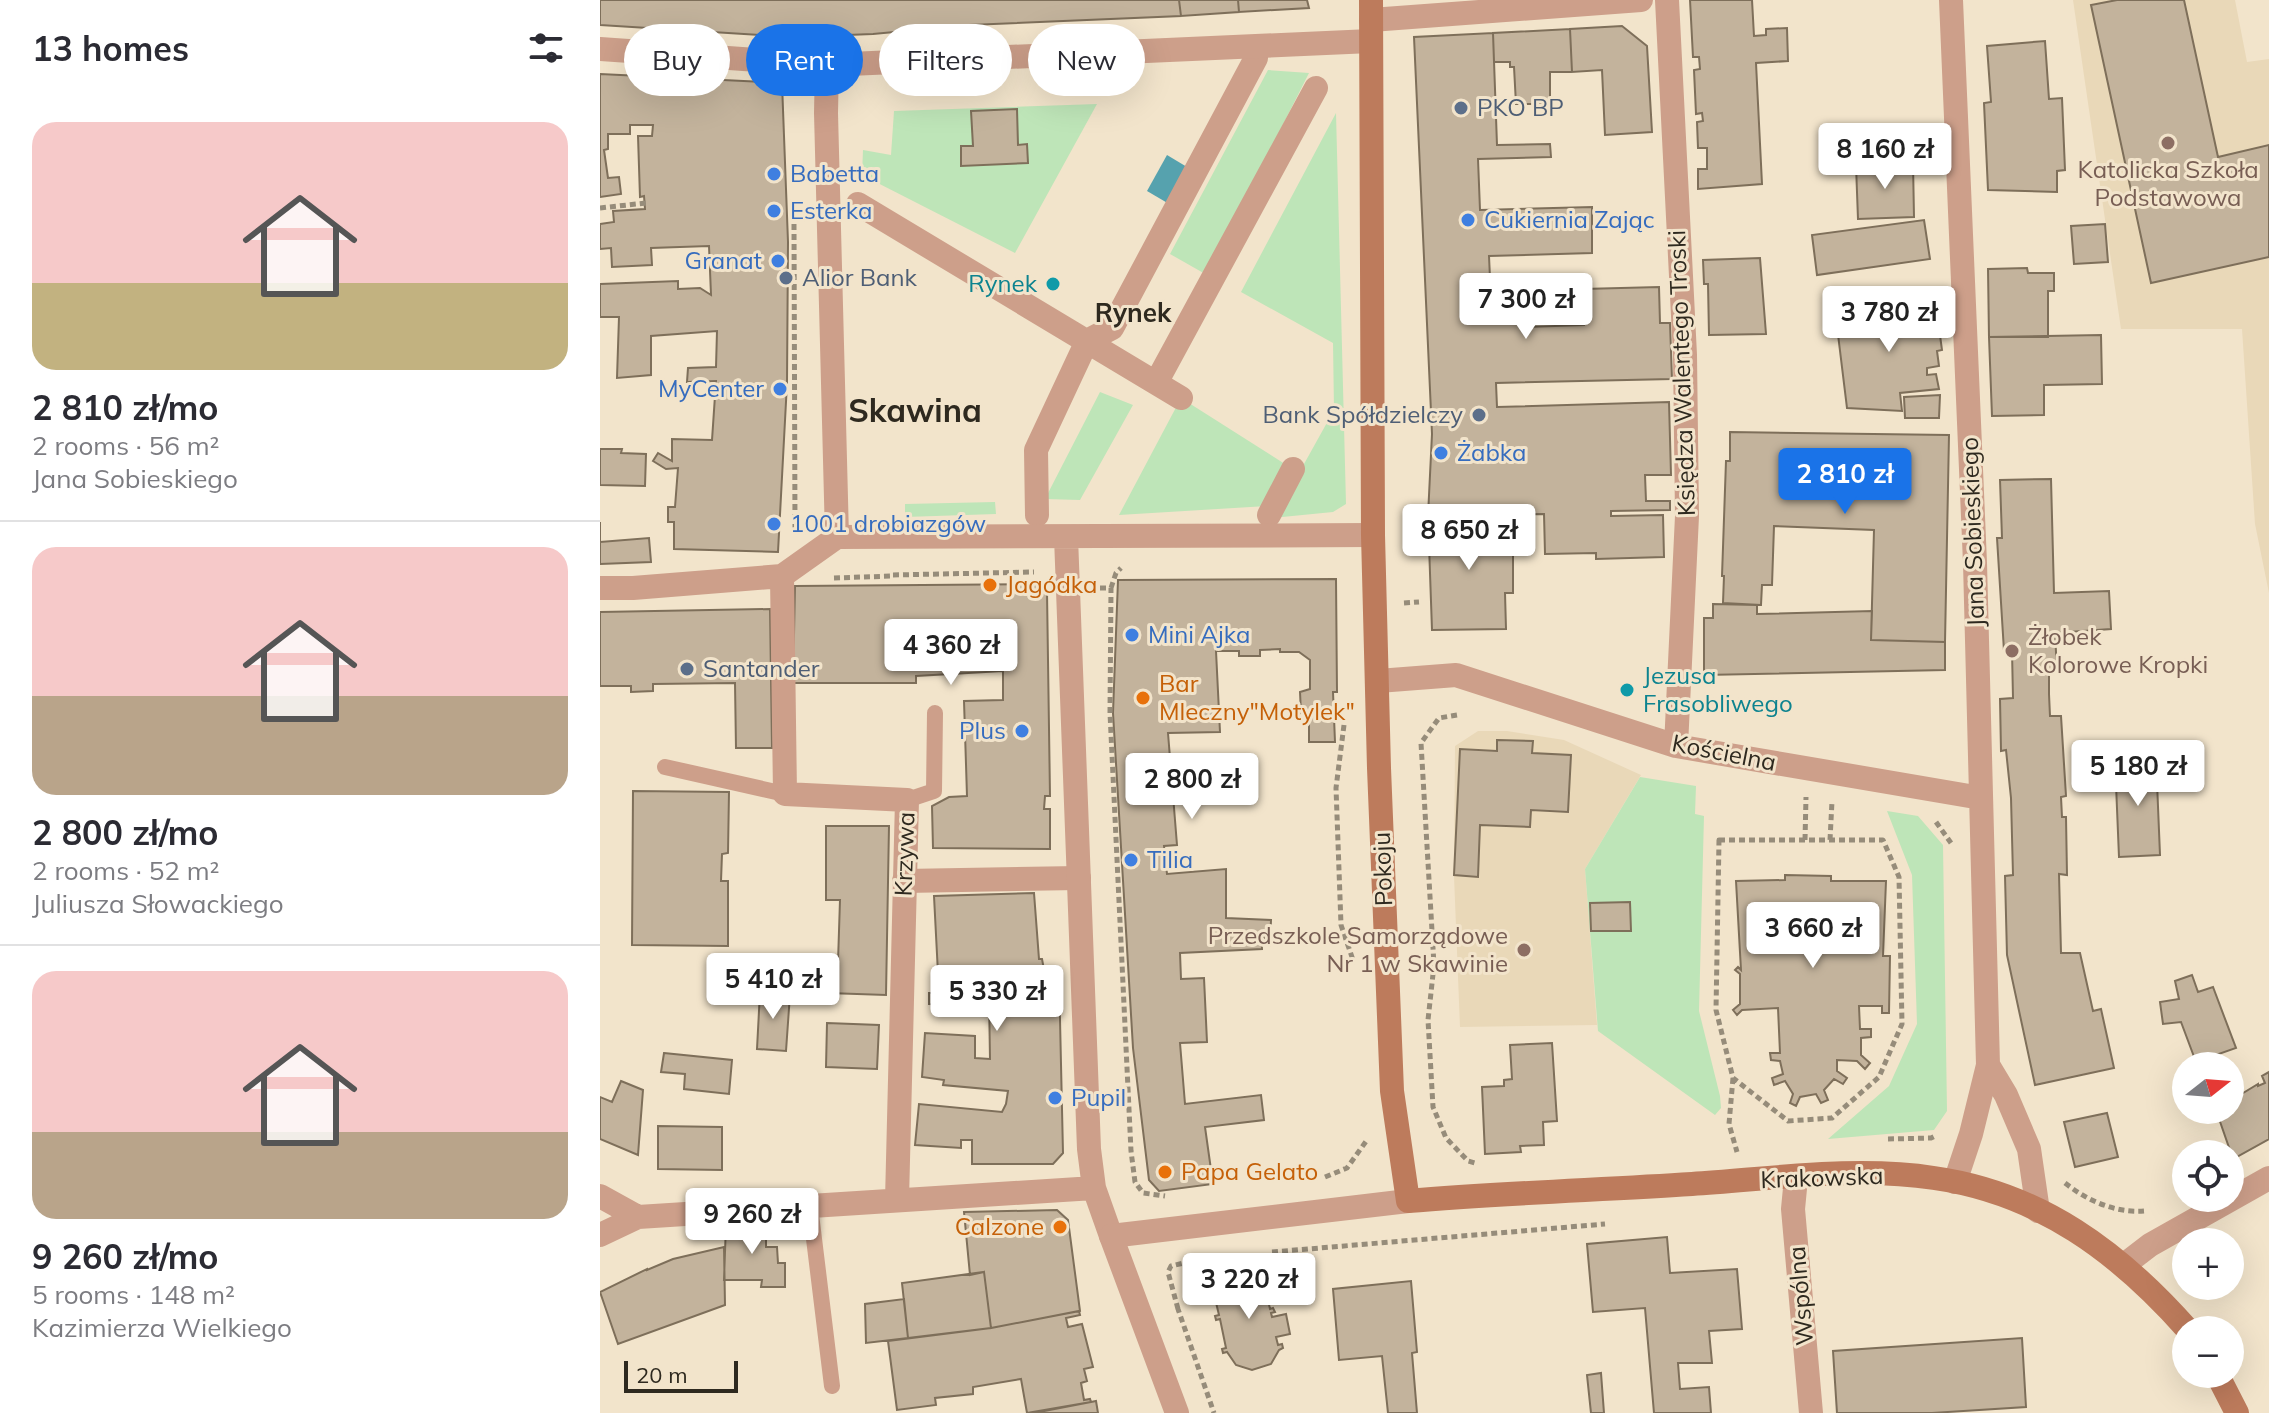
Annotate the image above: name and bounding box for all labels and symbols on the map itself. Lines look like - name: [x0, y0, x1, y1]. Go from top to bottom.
- place label: PKO BP: [1477, 92, 1564, 122]
- marker: PKO BP: [1452, 99, 1470, 117]
- pin: 8 160 zł: [1802, 123, 1968, 191]
- marker: Katolicka Szkoła Podstawowa: [2159, 134, 2177, 152]
- place label: Katolicka Szkoła Podstawowa: [2077, 154, 2259, 212]
- place label: Babetta: [790, 158, 879, 188]
- marker: Babetta: [765, 165, 783, 183]
- place label: Esterka: [790, 195, 872, 225]
- marker: Esterka: [765, 202, 783, 220]
- place label: Cukiernia Zając: [1484, 204, 1655, 234]
- marker: Cukiernia Zając: [1459, 211, 1477, 229]
- street label: Księdza Walentego Troski: [1661, 229, 1701, 517]
- place label: Granat: [685, 245, 762, 275]
- marker: Granat: [769, 252, 787, 270]
- place label: Alior Bank: [802, 262, 918, 292]
- place label: Rynek: [968, 268, 1038, 298]
- marker: Alior Bank: [777, 269, 795, 287]
- pin: 7 300 zł: [1443, 273, 1609, 341]
- marker: Rynek: [1044, 275, 1062, 293]
- pin: 3 780 zł: [1806, 286, 1972, 354]
- district label: Rynek: [1095, 296, 1172, 329]
- place label: MyCenter: [658, 373, 764, 403]
- marker: MyCenter: [771, 380, 789, 398]
- district label: Skawina: [848, 390, 982, 430]
- place label: Bank Spółdzielczy: [1263, 399, 1463, 429]
- marker: Bank Spółdzielczy: [1470, 406, 1488, 424]
- place label: Żabka: [1457, 437, 1527, 467]
- street label: Jana Sobieskiego: [1954, 437, 1990, 628]
- marker: Żabka: [1432, 444, 1450, 462]
- pin: 2 810 zł: [1762, 448, 1928, 516]
- pin: 8 650 zł: [1386, 504, 1552, 572]
- place label: 1001 drobiazgów: [790, 508, 986, 538]
- marker: 1001 drobiazgów: [765, 515, 783, 533]
- place label: Jagódka: [1006, 569, 1098, 599]
- marker: Jagódka: [981, 576, 999, 594]
- pin: 4 360 zł: [868, 619, 1034, 687]
- place label: Mini Ajka: [1148, 619, 1250, 649]
- place label: Żłobek Kolorowe Kropki: [2028, 621, 2208, 679]
- marker: Mini Ajka: [1123, 626, 1141, 644]
- marker: Żłobek Kolorowe Kropki: [2003, 642, 2021, 660]
- place label: Santander: [703, 653, 820, 683]
- marker: Santander: [678, 660, 696, 678]
- place label: Jezusa Frasobliwego: [1643, 660, 1793, 718]
- place label: Bar Mleczny"Motylek": [1159, 668, 1355, 726]
- marker: Jezusa Frasobliwego: [1618, 681, 1636, 699]
- marker: Bar Mleczny"Motylek": [1134, 689, 1152, 707]
- place label: Plus: [959, 715, 1006, 745]
- marker: Plus: [1013, 722, 1031, 740]
- street label: Kościelna: [1670, 727, 1779, 777]
- pin: 5 180 zł: [2055, 740, 2221, 808]
- pin: 2 800 zł: [1109, 753, 1275, 821]
- street label: Krzywa: [888, 811, 920, 897]
- street label: Pokoju: [1366, 831, 1398, 907]
- place label: Tilia: [1147, 844, 1193, 874]
- marker: Tilia: [1122, 851, 1140, 869]
- pin: 3 660 zł: [1730, 902, 1896, 970]
- place label: Przedszkole Samorządowe Nr 1 w Skawinie: [1208, 920, 1508, 978]
- marker: Przedszkole Samorządowe Nr 1 w Skawinie: [1515, 941, 1533, 959]
- pin: 5 410 zł: [690, 953, 856, 1021]
- pin: 5 330 zł: [914, 965, 1080, 1033]
- north arrow: [2172, 1052, 2244, 1124]
- place label: Pupil: [1071, 1082, 1126, 1112]
- marker: Pupil: [1046, 1089, 1064, 1107]
- place label: Papa Gelato: [1181, 1156, 1318, 1186]
- street label: Krakowska: [1760, 1160, 1884, 1194]
- marker: Papa Gelato: [1156, 1163, 1174, 1181]
- pin: 9 260 zł: [669, 1188, 835, 1256]
- place label: Calzone: [955, 1211, 1044, 1241]
- marker: Calzone: [1051, 1218, 1069, 1236]
- street label: Wspólna: [1781, 1245, 1819, 1347]
- pin: 3 220 zł: [1166, 1253, 1332, 1321]
- scale bar: [624, 1357, 738, 1393]

